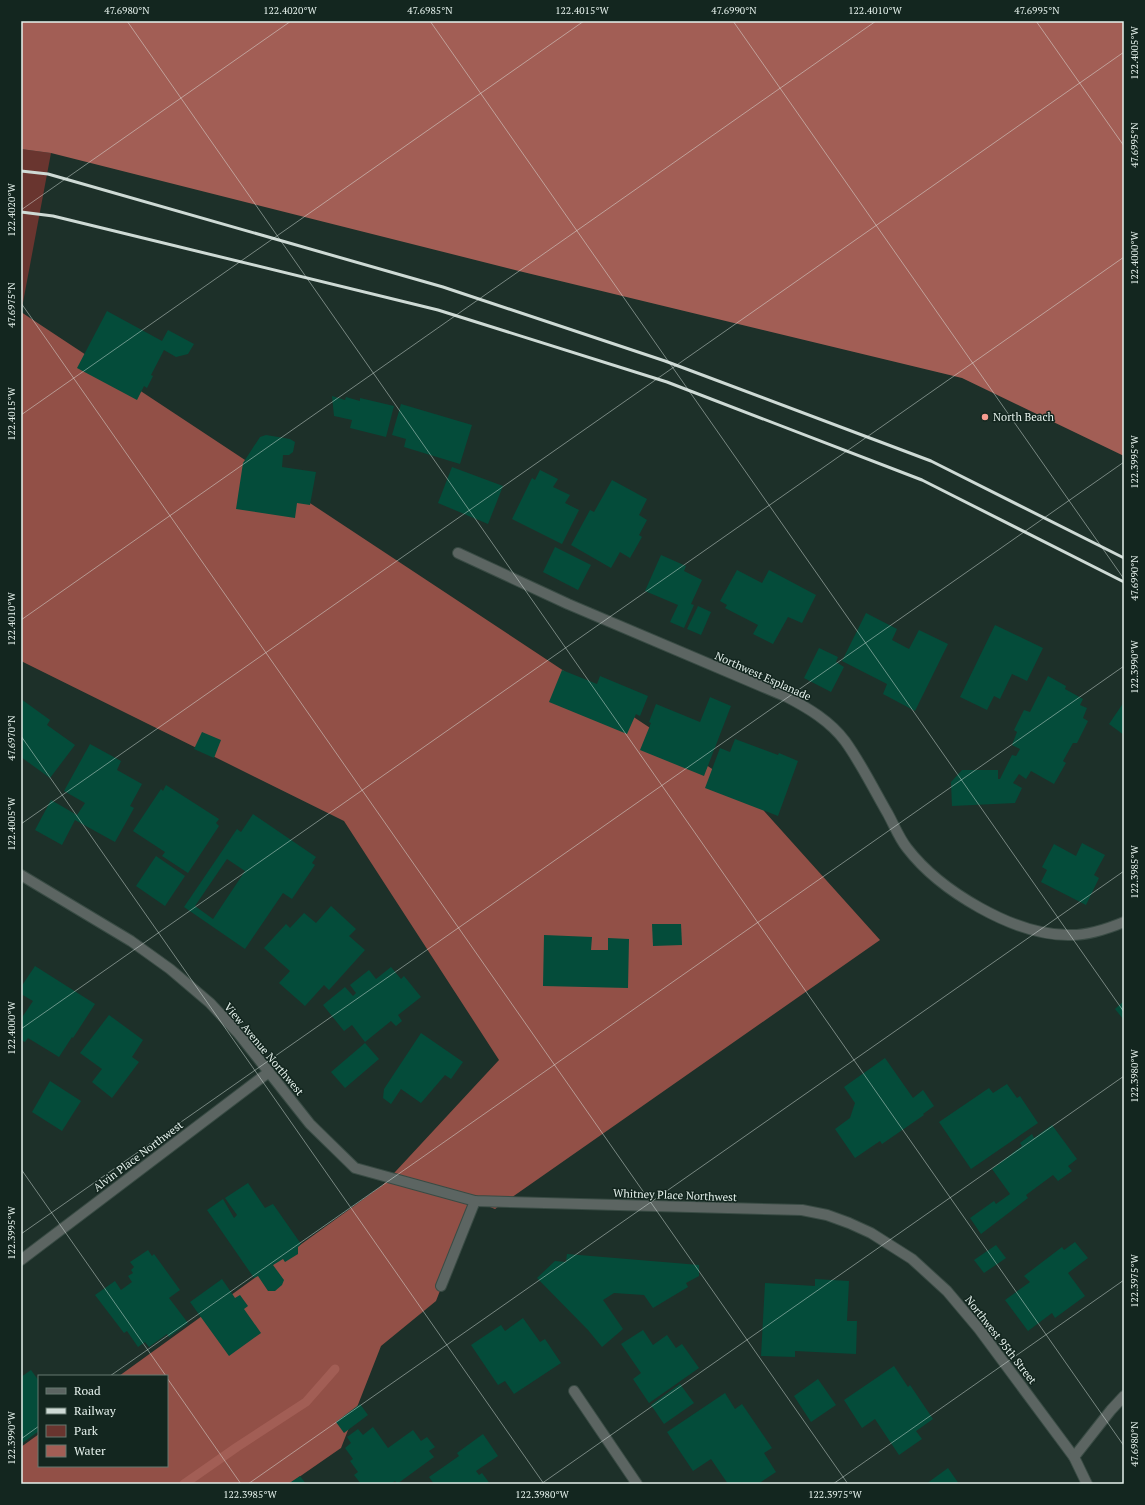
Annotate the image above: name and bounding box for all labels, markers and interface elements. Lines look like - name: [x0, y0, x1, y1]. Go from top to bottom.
- text: 47.6980°N: [104, 4, 150, 17]
- text: 122.4020°W: [263, 4, 317, 17]
- text: 47.6985°N: [407, 4, 453, 17]
- text: 122.4015°W: [555, 4, 609, 17]
- text: 47.6990°N: [711, 4, 757, 17]
- text: 122.4010°W: [848, 4, 902, 17]
- text: 47.6995°N: [1014, 4, 1060, 17]
- text: 122.4005°W: [1128, 26, 1141, 80]
- text: 47.6995°N: [1128, 122, 1141, 168]
- text: 122.4020°W: [5, 183, 18, 237]
- text: 122.4000°W: [1128, 231, 1141, 285]
- text: 47.6975°N: [5, 282, 18, 328]
- text: 122.4015°W: [5, 387, 18, 441]
- place label: North Beach: [993, 410, 1055, 424]
- marker: North Beach: [980, 412, 990, 422]
- text: 122.3995°W: [1128, 435, 1141, 489]
- text: 47.6990°N: [1128, 555, 1141, 601]
- text: 122.4010°W: [5, 592, 18, 646]
- text: 122.3990°W: [1128, 640, 1141, 694]
- street label: Northwest Esplanade: [713, 648, 814, 704]
- text: 47.6970°N: [5, 715, 18, 761]
- text: 122.4005°W: [5, 797, 18, 851]
- text: 122.3985°W: [1128, 845, 1141, 899]
- street label: View Avenue Northwest: [221, 1000, 307, 1098]
- text: 122.4000°W: [5, 1001, 18, 1055]
- text: 122.3980°W: [1128, 1049, 1141, 1103]
- street label: Alvin Place Northwest: [90, 1118, 186, 1194]
- street label: Whitney Place Northwest: [613, 1186, 737, 1204]
- text: 122.3995°W: [5, 1206, 18, 1260]
- text: 122.3975°W: [1128, 1254, 1141, 1308]
- street label: Northwest 95th Street: [962, 1293, 1040, 1387]
- legend: [38, 1375, 168, 1467]
- text: Road: [74, 1383, 101, 1398]
- text: Railway: [74, 1403, 117, 1418]
- text: 122.3990°W: [5, 1411, 18, 1465]
- text: 47.6980°N: [1128, 1421, 1141, 1467]
- text: Park: [74, 1423, 99, 1438]
- text: Water: [74, 1443, 106, 1458]
- text: 122.3985°W: [223, 1488, 277, 1501]
- text: 122.3980°W: [515, 1488, 569, 1501]
- text: 122.3975°W: [808, 1488, 862, 1501]

